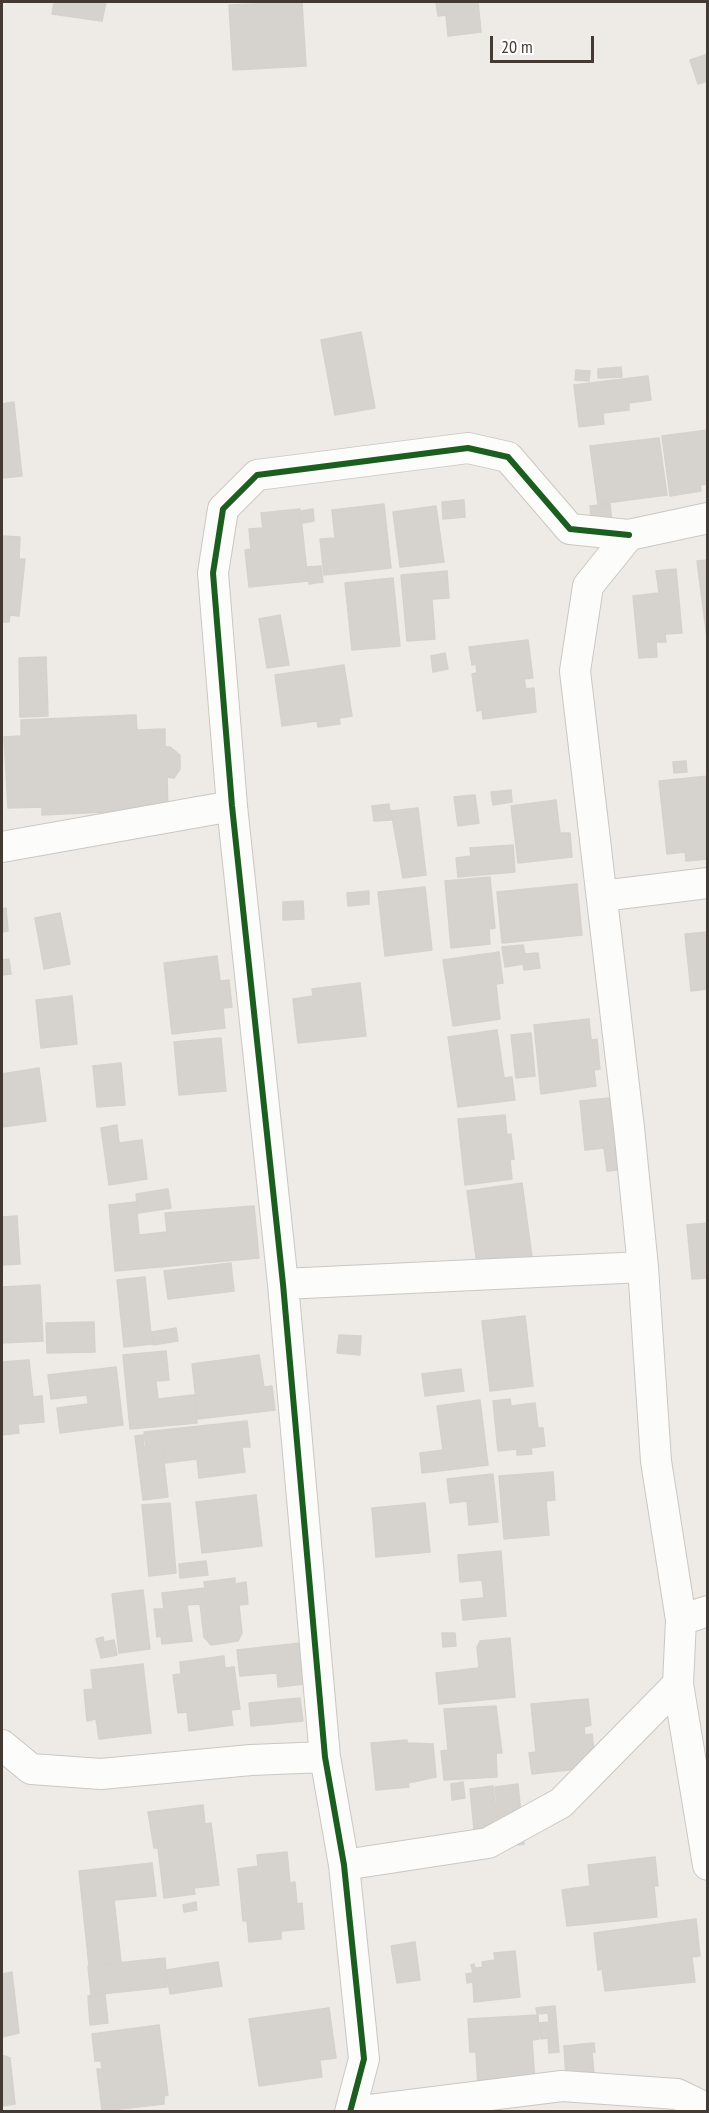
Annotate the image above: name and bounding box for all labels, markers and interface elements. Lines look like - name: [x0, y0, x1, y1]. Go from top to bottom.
- scale bar: [493, 24, 596, 62]
- text: 20 m: [501, 35, 533, 58]

